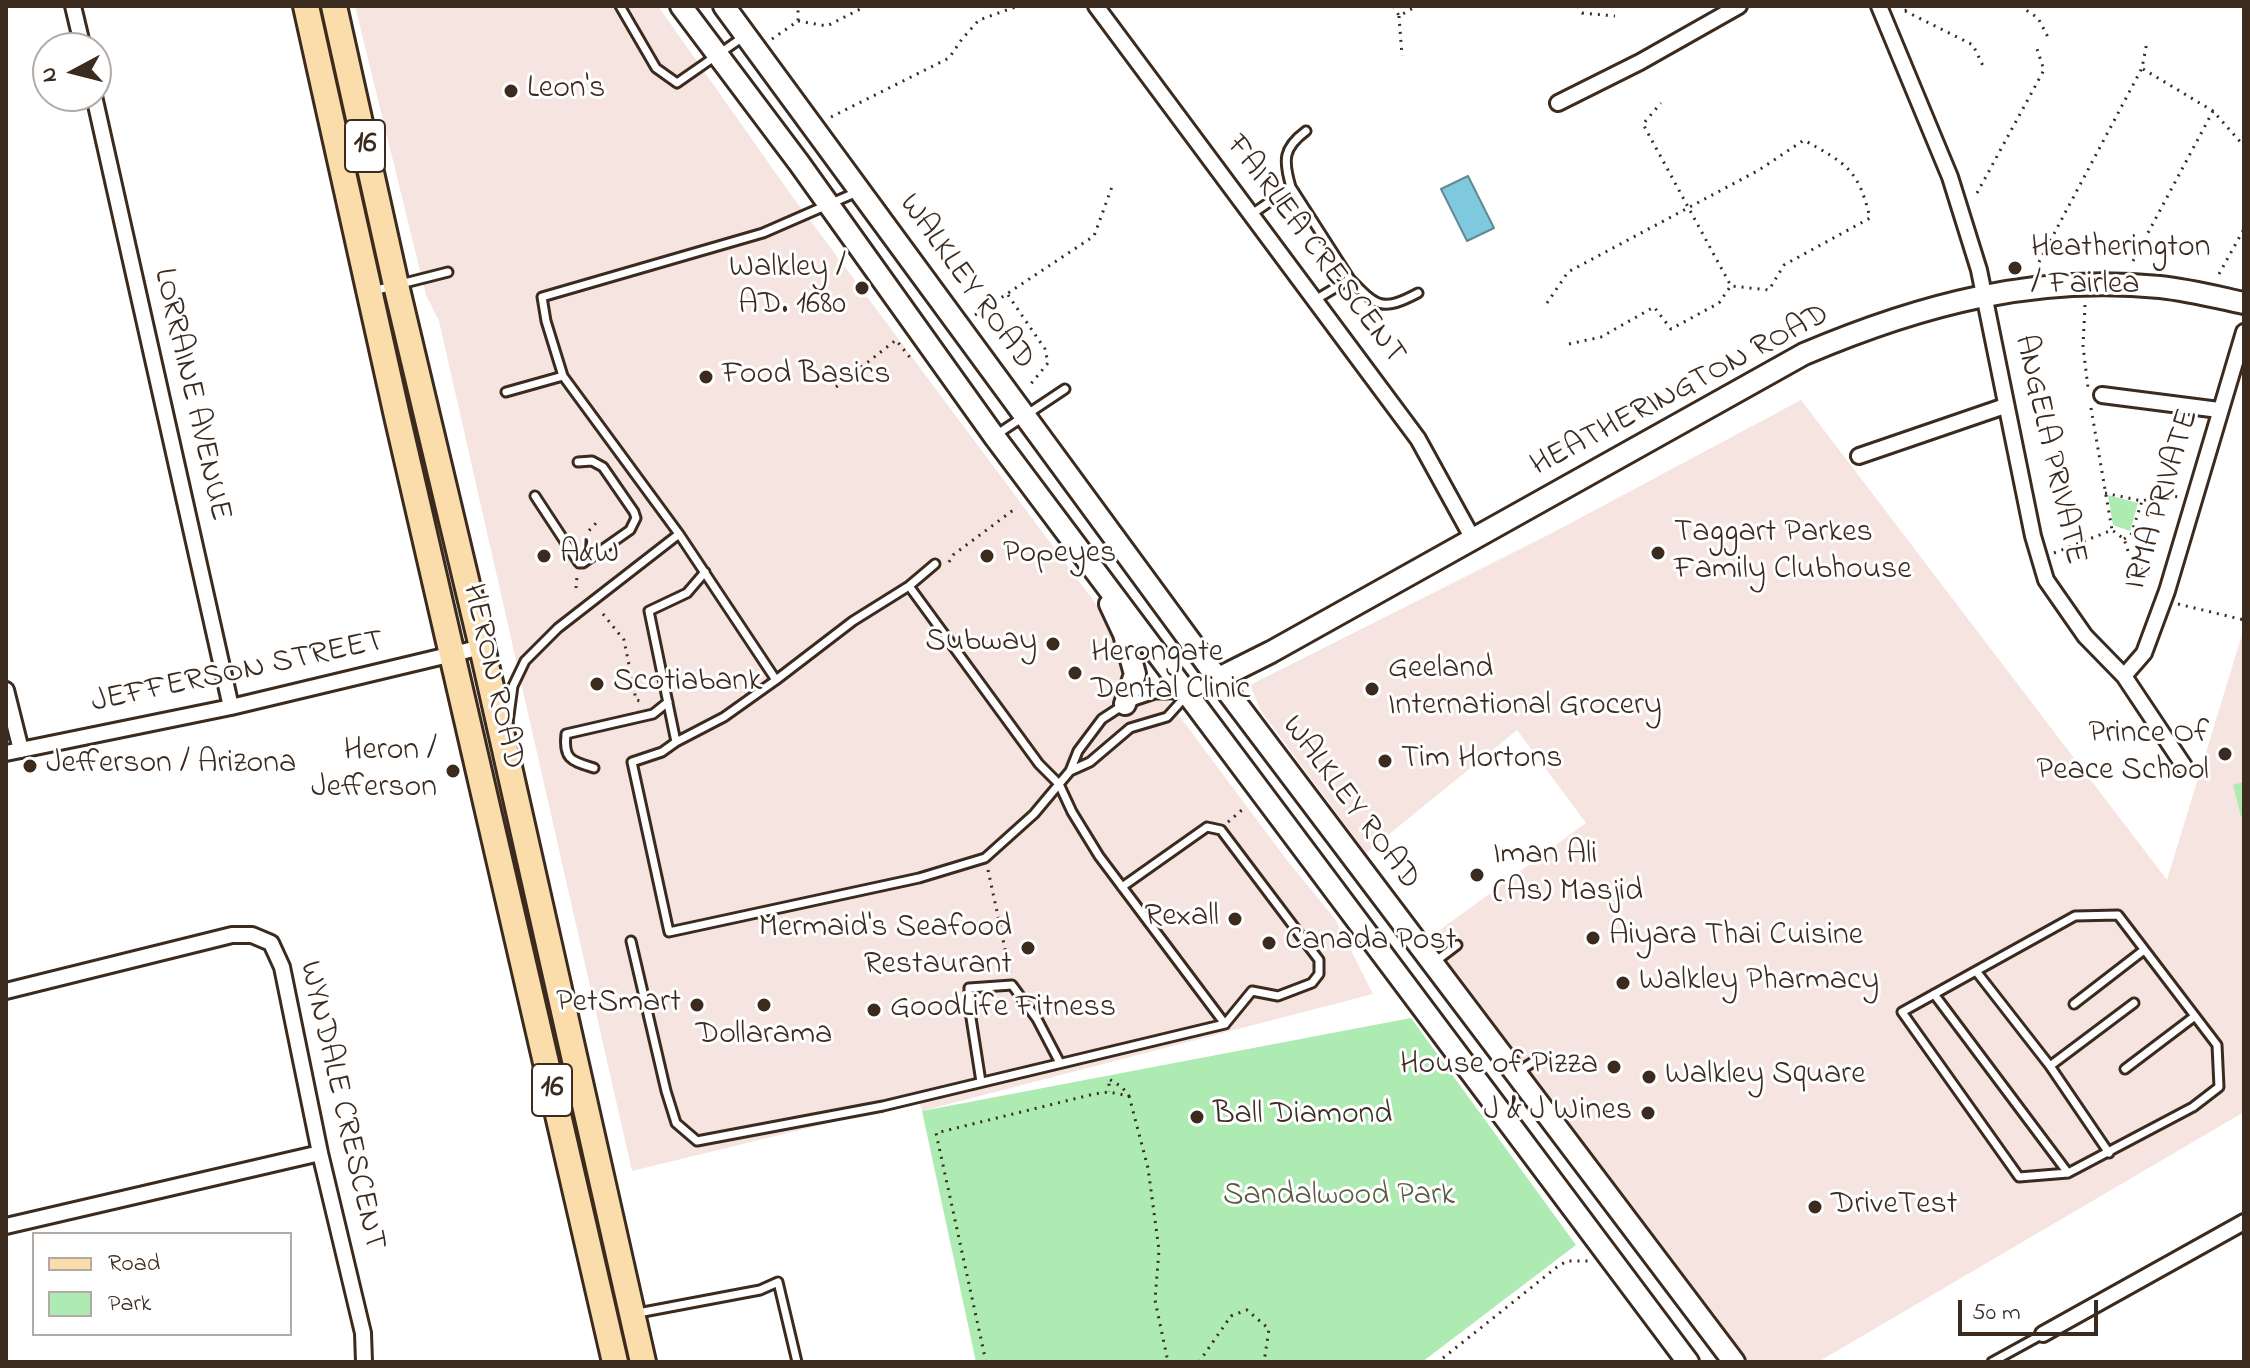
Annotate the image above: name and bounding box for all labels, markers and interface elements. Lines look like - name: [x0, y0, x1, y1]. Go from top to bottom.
- north arrow: [32, 32, 112, 112]
- text: N: [33, 65, 67, 84]
- place label: Leon's: [527, 72, 605, 110]
- marker: Leon's: [502, 82, 520, 100]
- road number: 16: [345, 120, 385, 172]
- street label: FAIRLEA CRESCENT: [1215, 129, 1413, 373]
- street label: WALKLEY ROAD: [888, 188, 1042, 378]
- place label: Heatherington / Fairlea: [2031, 231, 2211, 306]
- place label: Walkley / AD. 1680: [729, 251, 846, 326]
- marker: Heatherington / Fairlea: [2006, 259, 2024, 277]
- street label: LORRAINE AVENUE: [142, 265, 238, 525]
- marker: Walkley / AD. 1680: [853, 279, 871, 297]
- street label: HEATHERINGTON ROAD: [1525, 297, 1837, 487]
- street label: ANGELA PRIVATE: [2003, 331, 2093, 569]
- place label: Food Basics: [722, 358, 890, 396]
- marker: Food Basics: [697, 368, 715, 386]
- street label: IRMA PRIVATE: [2118, 405, 2210, 595]
- place label: Taggart Parkes Family Clubhouse: [1674, 516, 1912, 591]
- place label: A&W: [560, 537, 619, 575]
- place label: Popeyes: [1003, 537, 1116, 575]
- marker: Taggart Parkes Family Clubhouse: [1649, 544, 1667, 562]
- marker: A&W: [535, 547, 553, 565]
- marker: Popeyes: [978, 547, 996, 565]
- street label: HERON ROAD: [451, 581, 531, 773]
- street label: JEFFERSON STREET: [88, 624, 388, 724]
- place label: Subway: [925, 625, 1037, 663]
- marker: Subway: [1044, 635, 1062, 653]
- place label: Herongate Dental Clinic: [1091, 636, 1250, 711]
- place label: Geeland International Grocery: [1388, 652, 1662, 727]
- marker: Herongate Dental Clinic: [1066, 664, 1084, 682]
- place label: Scotiabank: [613, 665, 762, 703]
- marker: Scotiabank: [588, 675, 606, 693]
- marker: Geeland International Grocery: [1363, 680, 1381, 698]
- street label: WALKLEY ROAD: [1271, 709, 1427, 899]
- place label: Prince Of Peace School: [2037, 717, 2209, 792]
- place label: Heron / Jefferson: [311, 734, 437, 809]
- place label: Tim Hortons: [1401, 742, 1563, 780]
- marker: Prince Of Peace School: [2216, 745, 2234, 763]
- place label: Jefferson / Arizona: [46, 747, 296, 785]
- marker: Tim Hortons: [1376, 752, 1394, 770]
- marker: Jefferson / Arizona: [21, 757, 39, 775]
- marker: Heron / Jefferson: [444, 762, 462, 780]
- place label: Iman Ali (As) Masjid: [1493, 838, 1643, 913]
- marker: Iman Ali (As) Masjid: [1468, 866, 1486, 884]
- place label: Rexall: [1145, 900, 1219, 938]
- marker: Rexall: [1226, 910, 1244, 928]
- place label: Mermaid's Seafood Restaurant: [758, 911, 1012, 986]
- place label: Aiyara Thai Cuisine: [1609, 919, 1863, 957]
- place label: Canada Post: [1285, 924, 1456, 962]
- marker: Aiyara Thai Cuisine: [1584, 929, 1602, 947]
- marker: Canada Post: [1260, 934, 1278, 952]
- marker: Mermaid's Seafood Restaurant: [1019, 939, 1037, 957]
- street label: WYNDALE CRESCENT: [288, 958, 392, 1254]
- place label: Walkley Pharmacy: [1639, 964, 1879, 1002]
- marker: Walkley Pharmacy: [1614, 974, 1632, 992]
- place label: PetSmart: [556, 986, 681, 1024]
- place label: GoodLife Fitness: [890, 991, 1116, 1029]
- marker: PetSmart: [688, 996, 706, 1014]
- marker: Dollarama: [755, 996, 773, 1014]
- marker: GoodLife Fitness: [865, 1001, 883, 1019]
- place label: Dollarama: [696, 1018, 832, 1056]
- place label: House of Pizza: [1400, 1048, 1598, 1086]
- marker: House of Pizza: [1605, 1058, 1623, 1076]
- place label: Walkley Square: [1665, 1058, 1866, 1096]
- road number: 16: [532, 1064, 572, 1116]
- marker: Walkley Square: [1640, 1068, 1658, 1086]
- place label: J & J Wines: [1484, 1094, 1632, 1132]
- place label: Ball Diamond: [1213, 1098, 1392, 1136]
- marker: J & J Wines: [1639, 1104, 1657, 1122]
- marker: Ball Diamond: [1188, 1108, 1206, 1126]
- park label: Sandalwood Park: [1223, 1179, 1455, 1217]
- place label: DriveTest: [1831, 1188, 1958, 1226]
- marker: DriveTest: [1806, 1198, 1824, 1216]
- legend: [32, 1232, 292, 1336]
- text: Road: [108, 1247, 160, 1282]
- scale bar: [1962, 1284, 2102, 1334]
- text: Park: [108, 1287, 151, 1322]
- text: 50 m: [1972, 1296, 2021, 1331]

